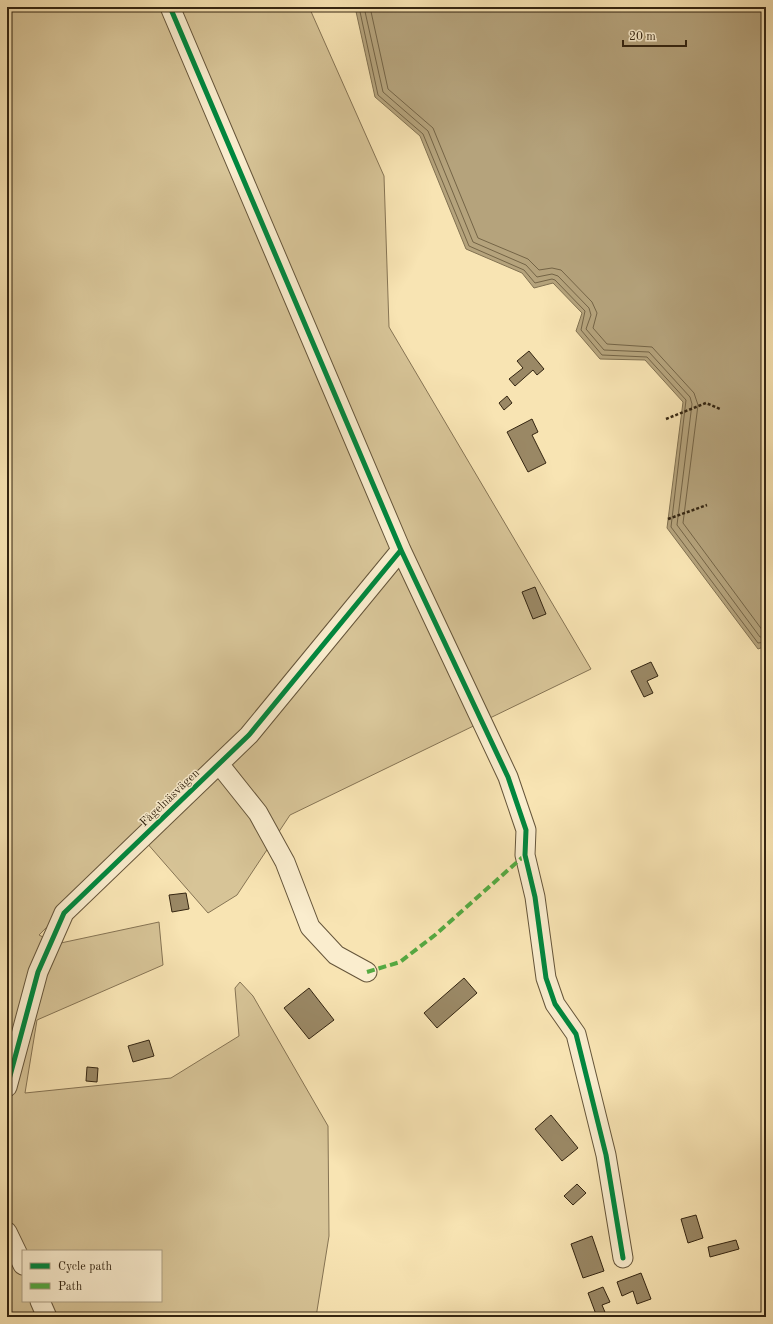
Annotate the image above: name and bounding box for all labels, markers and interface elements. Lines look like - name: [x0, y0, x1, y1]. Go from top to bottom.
- scale bar: [623, 22, 686, 48]
- text: 20 m: [629, 31, 656, 43]
- street label: Fågelnäsvägen: [138, 767, 202, 829]
- legend: [22, 1250, 162, 1302]
- text: Cycle path: [58, 1261, 113, 1273]
- text: Path: [58, 1281, 83, 1293]

